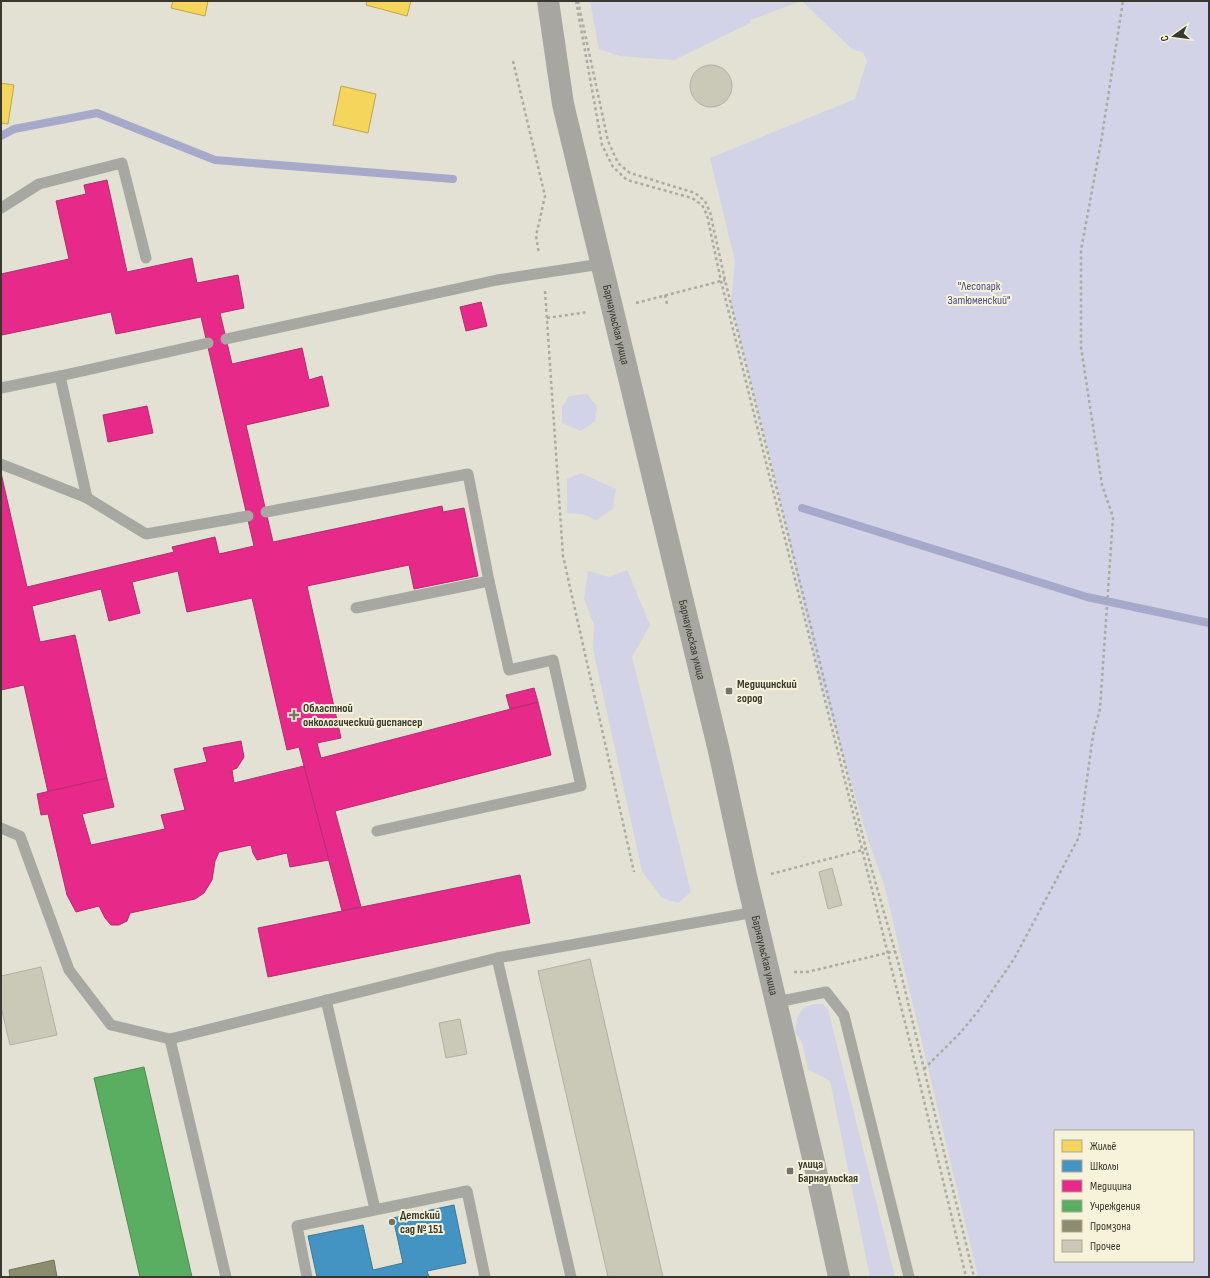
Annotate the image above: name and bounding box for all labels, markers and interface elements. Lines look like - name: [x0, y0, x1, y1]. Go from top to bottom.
- north arrow: [1154, 16, 1194, 56]
- text: С: [1158, 34, 1172, 43]
- park label: "Лесопарк Затюменский": [948, 279, 1010, 308]
- street label: Барнаульская улица: [599, 283, 633, 367]
- street label: Барнаульская улица: [675, 598, 709, 682]
- place label: Медицинский город: [737, 677, 797, 706]
- marker: Медицинский город: [724, 686, 734, 696]
- place label: Областной онкологический диспансер: [303, 701, 422, 730]
- marker: Областной онкологический диспансер: [288, 709, 300, 721]
- street label: Барнаульская улица: [748, 914, 781, 997]
- legend: [1054, 1130, 1194, 1262]
- text: Жильё: [1090, 1139, 1117, 1154]
- place label: улица Барнаульская: [798, 1157, 858, 1186]
- text: Школы: [1090, 1159, 1119, 1174]
- marker: улица Барнаульская: [785, 1166, 795, 1176]
- text: Медицина: [1090, 1179, 1132, 1194]
- text: Учреждения: [1090, 1199, 1141, 1214]
- place label: Детский сад № 151: [400, 1208, 443, 1237]
- marker: Детский сад № 151: [387, 1217, 397, 1227]
- text: Промзона: [1090, 1219, 1131, 1234]
- text: Прочее: [1090, 1239, 1121, 1254]

